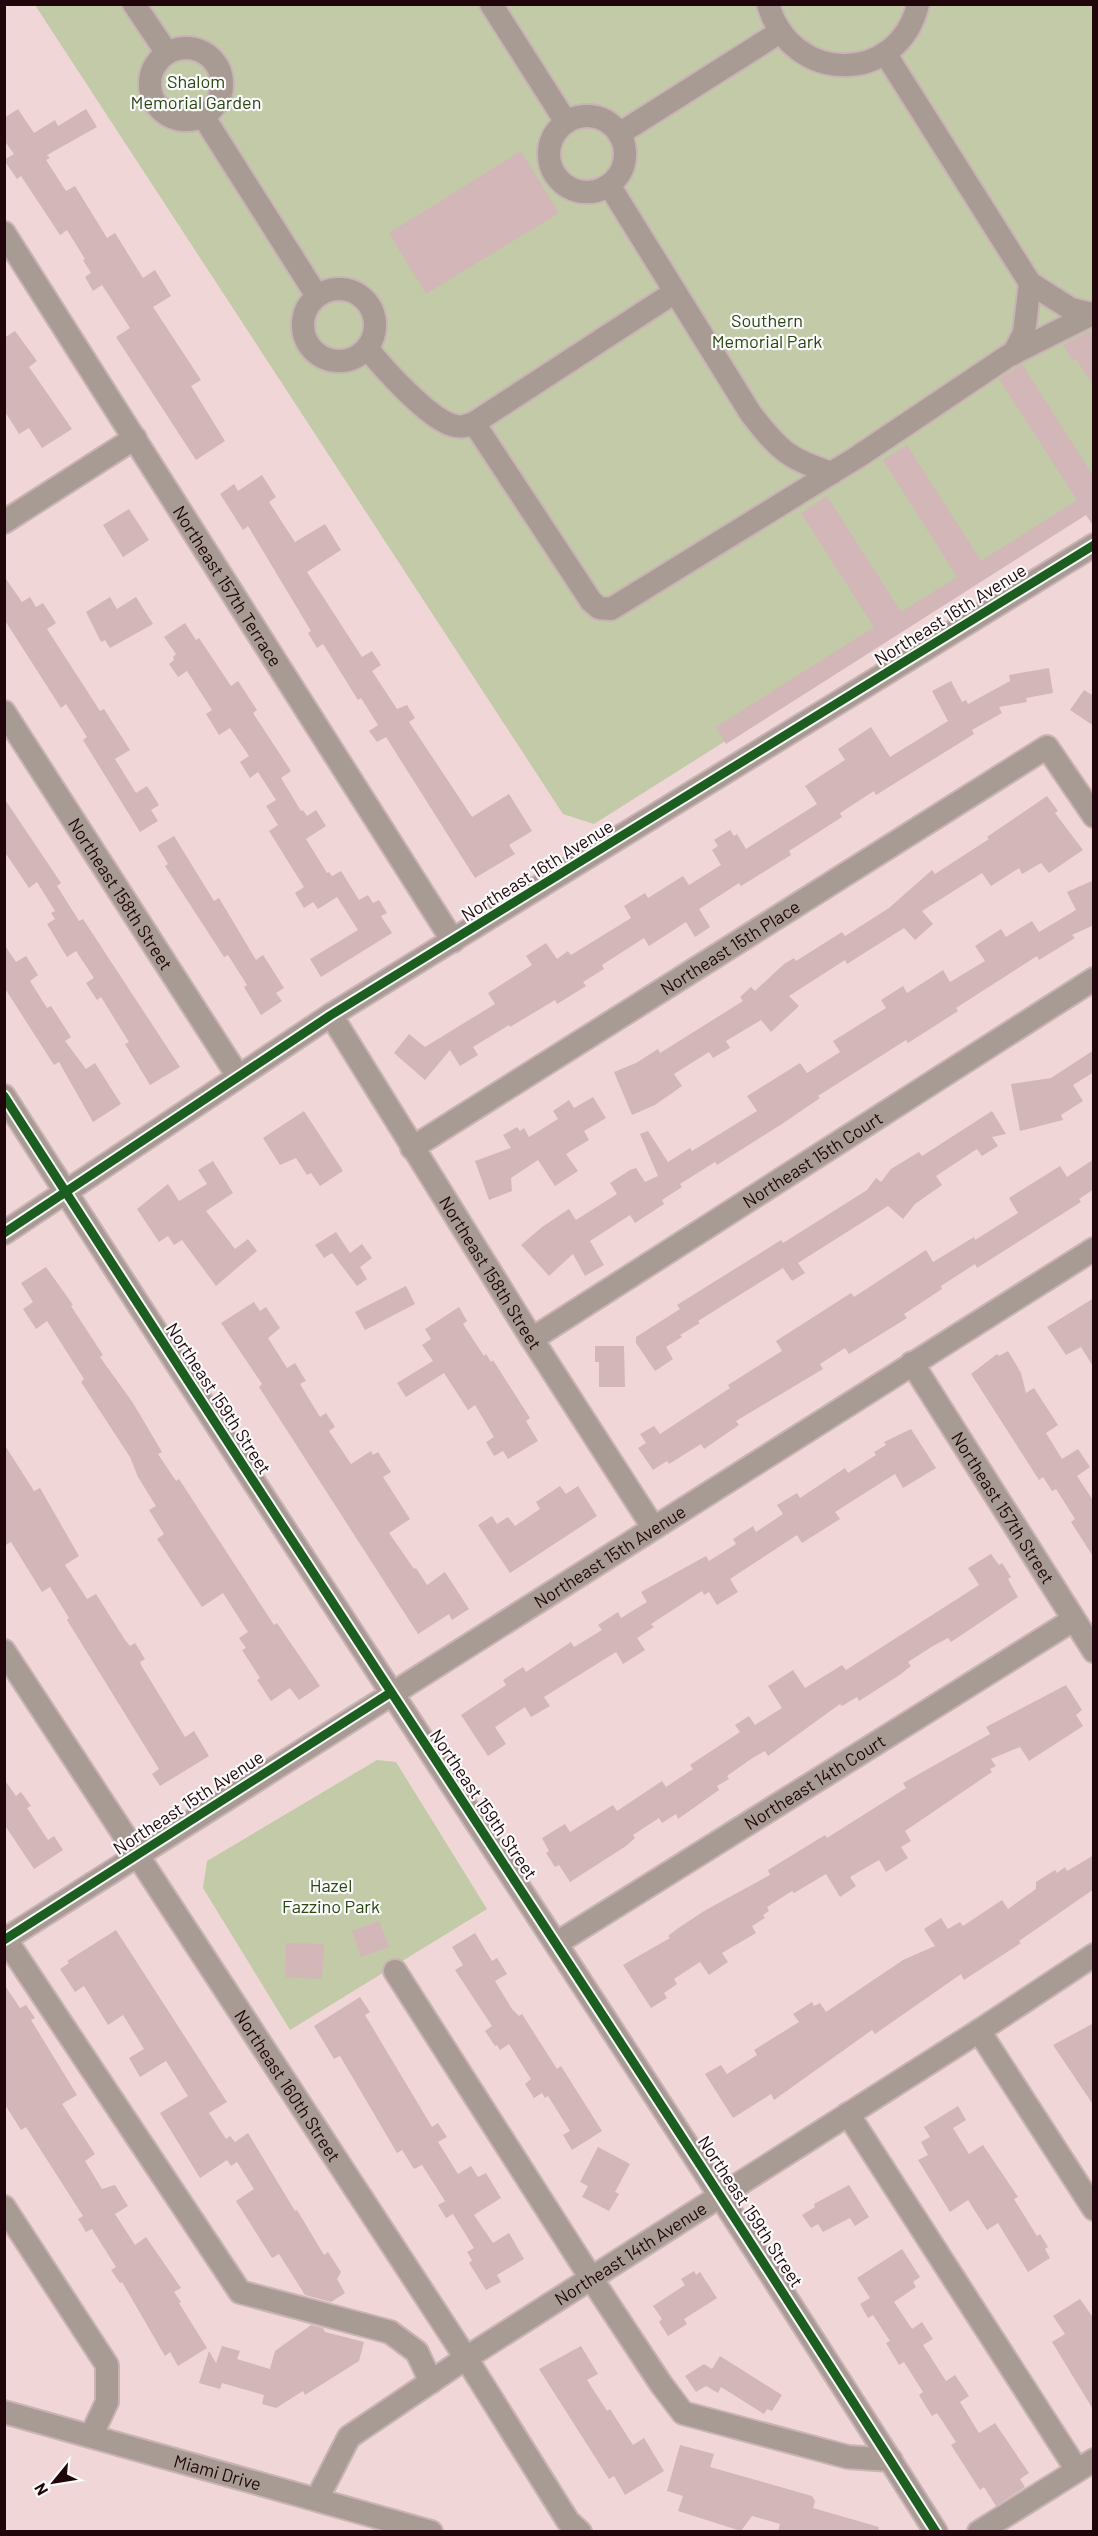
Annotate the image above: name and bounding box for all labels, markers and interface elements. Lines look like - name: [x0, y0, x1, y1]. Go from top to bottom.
- park label: Shalom Memorial Garden: [131, 70, 261, 113]
- park label: Southern Memorial Park: [712, 309, 822, 352]
- street label: Northeast 157th Terrace: [169, 501, 287, 671]
- street label: Northeast 16th Avenue: [870, 558, 1030, 670]
- street label: Northeast 158th Street: [64, 814, 178, 974]
- street label: Northeast 16th Avenue: [457, 814, 617, 926]
- street label: Northeast 15th Place: [656, 895, 804, 999]
- street label: Northeast 15th Court: [738, 1107, 886, 1212]
- street label: Northeast 158th Street: [435, 1192, 547, 1353]
- street label: Northeast 159th Street: [162, 1318, 276, 1478]
- street label: Northeast 157th Street: [947, 1427, 1060, 1588]
- street label: Northeast 15th Avenue: [530, 1500, 689, 1612]
- street label: Northeast 159th Street: [426, 1725, 542, 1883]
- street label: Northeast 14th Court: [740, 1729, 889, 1834]
- street label: Northeast 15th Avenue: [109, 1745, 267, 1859]
- park label: Hazel Fazzino Park: [282, 1874, 380, 1917]
- street label: Northeast 160th Street: [230, 2005, 346, 2166]
- street label: Northeast 159th Street: [694, 2131, 808, 2291]
- street label: Northeast 14th Avenue: [550, 2197, 711, 2310]
- street label: Miami Drive: [171, 2449, 264, 2495]
- north arrow: [24, 2452, 84, 2512]
- text: N: [30, 2480, 51, 2499]

